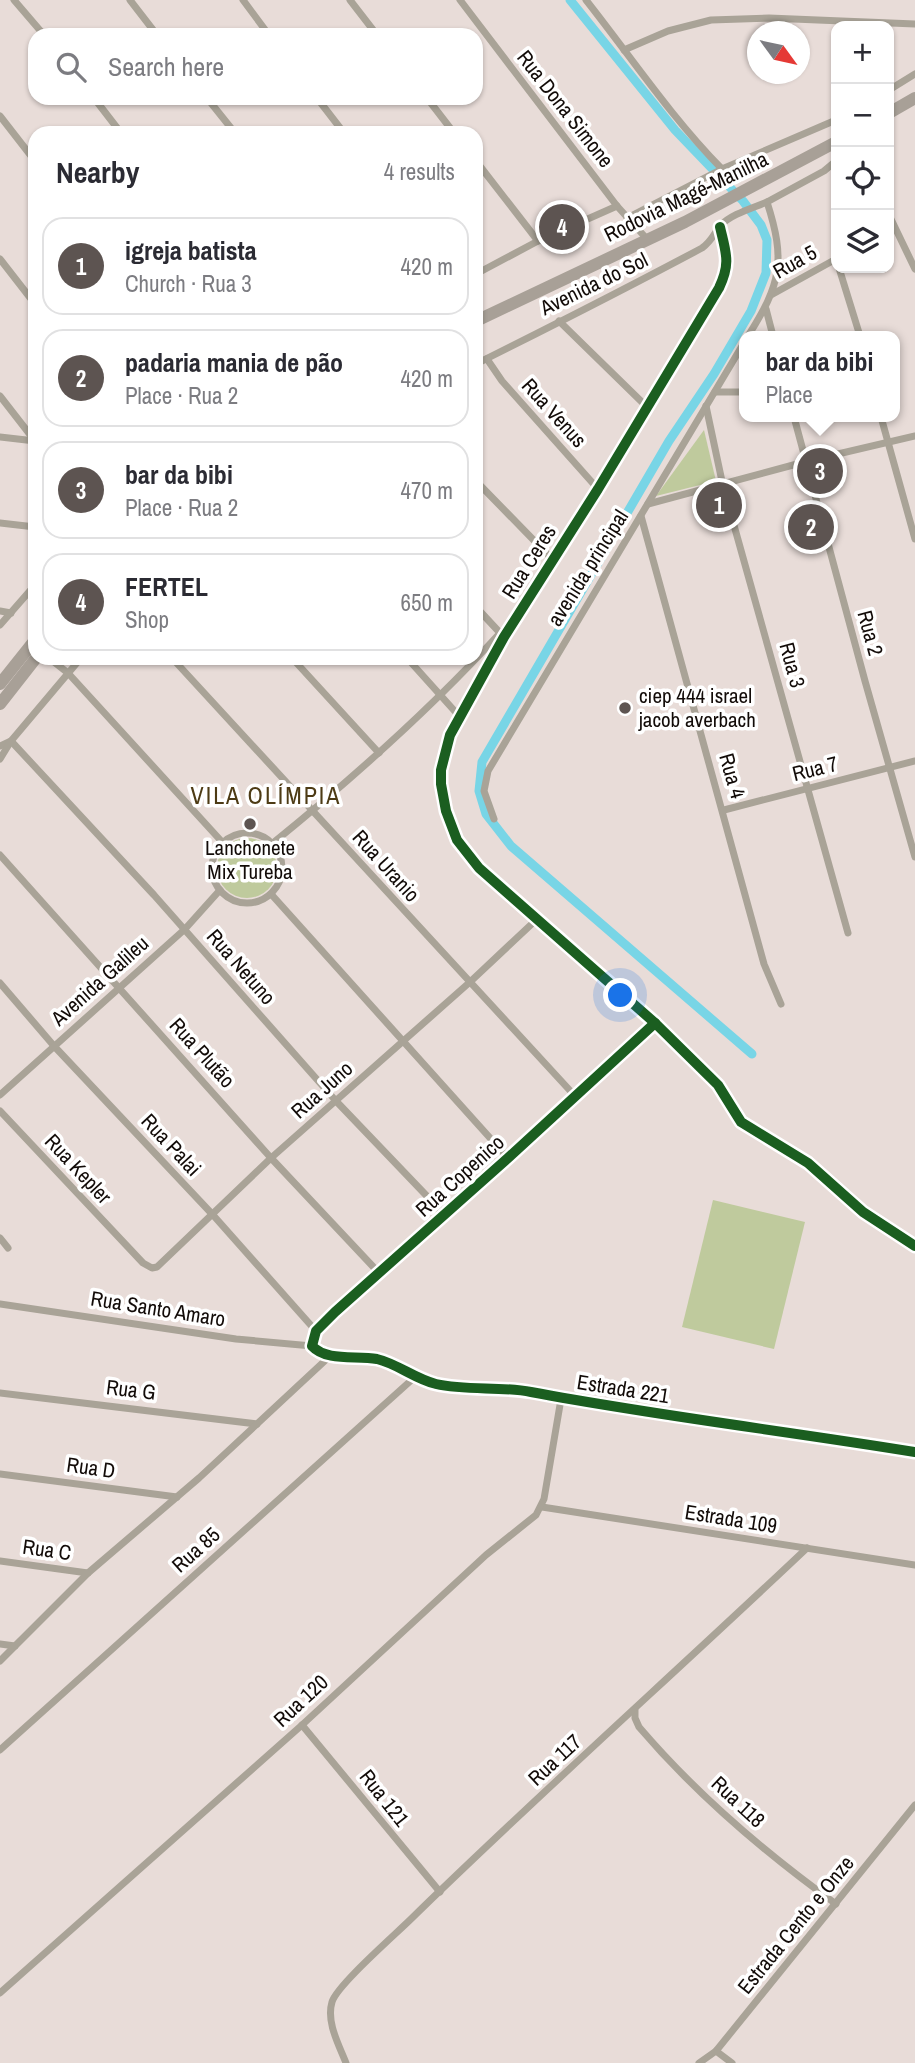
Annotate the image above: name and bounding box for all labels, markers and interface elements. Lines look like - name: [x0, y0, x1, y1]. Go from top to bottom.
- north arrow: [747, 21, 810, 84]
- map controls: [831, 21, 894, 273]
- button: +: [831, 21, 894, 84]
- search box: [28, 28, 483, 105]
- street label: Rua Dona Simone: [510, 44, 620, 173]
- icon: search: [52, 48, 90, 86]
- text: Search here: [108, 49, 224, 84]
- button: −: [831, 84, 894, 147]
- street label: Rodovia Magé-Manilha: [599, 144, 773, 249]
- button: locate: [831, 147, 894, 210]
- text: Nearby: [56, 152, 139, 192]
- text: 4 results: [384, 156, 455, 187]
- pin: 4: [539, 201, 585, 253]
- button: layers: [831, 210, 894, 273]
- text: igreja batista: [125, 233, 257, 268]
- street label: Rua 5: [768, 238, 822, 285]
- street label: Avenida do Sol: [534, 245, 652, 323]
- text: 1: [76, 251, 86, 282]
- text: 420 m: [401, 251, 453, 282]
- text: Church · Rua 3: [125, 268, 252, 299]
- popup: [739, 331, 900, 422]
- text: bar da bibi: [766, 344, 873, 379]
- text: padaria mania de pão: [125, 345, 343, 380]
- text: 2: [76, 363, 86, 394]
- text: 420 m: [401, 363, 453, 394]
- street label: Rua Venus: [515, 372, 593, 454]
- text: Place: [766, 379, 813, 410]
- text: Place · Rua 2: [125, 380, 238, 411]
- pin: 3: [797, 445, 843, 497]
- text: bar da bibi: [125, 457, 233, 492]
- text: 3: [76, 475, 86, 506]
- text: 470 m: [401, 475, 453, 506]
- pin: 1: [696, 479, 742, 531]
- text: Place · Rua 2: [125, 492, 238, 523]
- pin: 2: [788, 501, 834, 553]
- street label: avenida principal: [540, 504, 635, 631]
- street label: Rua Ceres: [494, 519, 563, 604]
- text: FERTEL: [125, 569, 208, 604]
- text: 4: [76, 587, 86, 618]
- text: 650 m: [401, 587, 453, 618]
- text: Shop: [125, 604, 169, 635]
- street label: Rua 2: [851, 607, 890, 659]
- street label: Rua 3: [773, 639, 812, 691]
- place label: ciep 444 israel jacob averbach: [638, 681, 756, 734]
- marker: ciep 444 israel jacob averbach: [617, 700, 633, 716]
- street label: Rua 7: [789, 749, 841, 788]
- street label: Rua 4: [712, 750, 753, 802]
- district label: VILA OLÍMPIA: [191, 779, 341, 811]
- marker: Lanchonete Mix Tureba: [242, 816, 258, 832]
- street label: Rua Uranio: [346, 823, 427, 908]
- place label: Lanchonete Mix Tureba: [205, 833, 295, 886]
- street label: Rua Netuno: [200, 922, 282, 1011]
- street label: Avenida Galileu: [44, 929, 155, 1033]
- your location: [603, 978, 637, 1012]
- street label: Rua Plutão: [163, 1011, 242, 1094]
- street label: Rua Juno: [285, 1054, 359, 1125]
- street label: Rua Palai: [135, 1107, 208, 1182]
- street label: Rua Kepler: [38, 1127, 119, 1210]
- street label: Rua Copenico: [409, 1128, 510, 1223]
- street label: Rua Santo Amaro: [89, 1284, 227, 1333]
- street label: Estrada 221: [575, 1367, 672, 1410]
- street label: Rua G: [105, 1372, 158, 1407]
- street label: Rua D: [65, 1450, 117, 1485]
- street label: Estrada 109: [683, 1497, 779, 1540]
- street label: Rua 85: [165, 1520, 226, 1579]
- street label: Rua C: [21, 1532, 73, 1567]
- street label: Rua 120: [267, 1668, 334, 1733]
- street label: Rua 117: [521, 1727, 588, 1792]
- street label: Rua 121: [353, 1763, 416, 1833]
- street label: Rua 118: [705, 1769, 772, 1834]
- street label: Estrada Cento e Onze: [731, 1849, 861, 2000]

